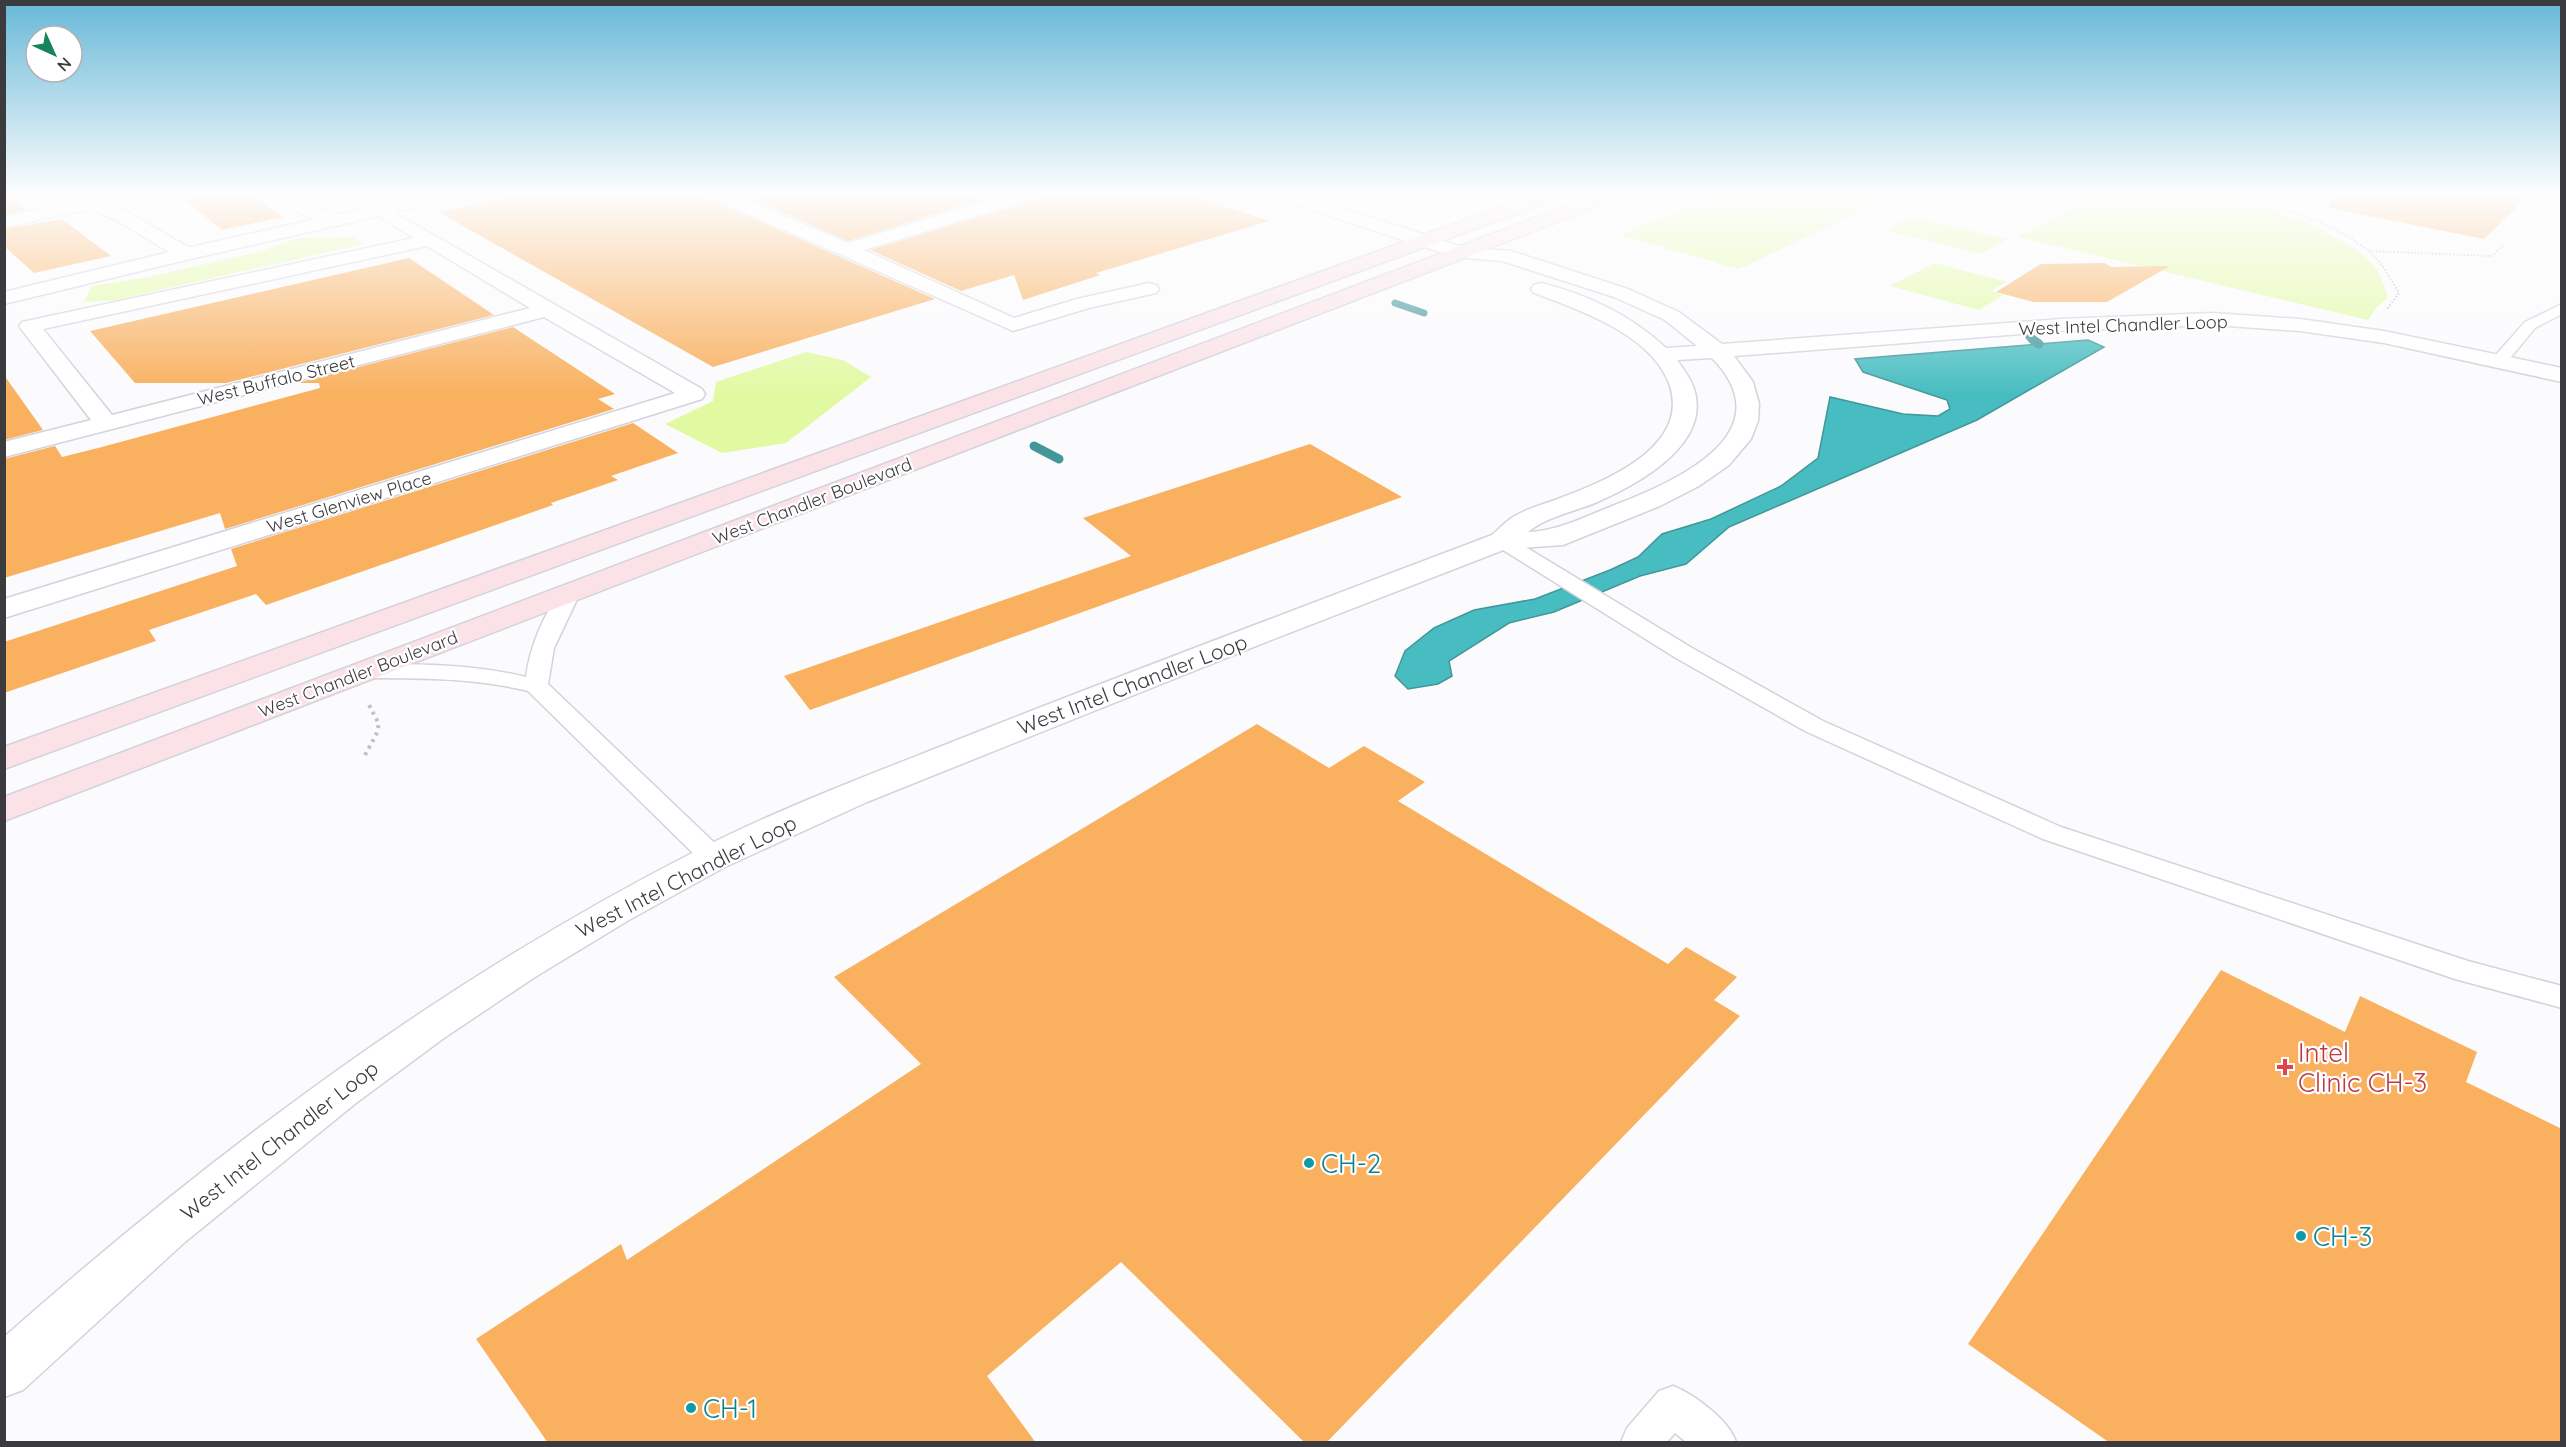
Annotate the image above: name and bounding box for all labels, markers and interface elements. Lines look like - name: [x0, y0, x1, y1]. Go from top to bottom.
- north arrow: [24, 24, 84, 84]
- text: N: [53, 53, 76, 76]
- street label: West Intel Chandler Loop: [2018, 310, 2228, 340]
- street label: West Buffalo Street: [195, 349, 357, 411]
- street label: West Chandler Boulevard: [709, 452, 915, 550]
- street label: West Glenview Place: [264, 466, 434, 538]
- street label: West Chandler Boulevard: [255, 625, 461, 723]
- street label: West Intel Chandler Loop: [1013, 628, 1251, 740]
- street label: West Intel Chandler Loop: [571, 809, 801, 943]
- place label: Intel Clinic CH-3: [2298, 1036, 2427, 1099]
- street label: West Intel Chandler Loop: [175, 1055, 383, 1225]
- marker: Intel Clinic CH-3: [2276, 1058, 2294, 1076]
- place label: CH-2: [1321, 1147, 1381, 1180]
- marker: CH-2: [1302, 1156, 1316, 1170]
- place label: CH-3: [2313, 1220, 2372, 1253]
- marker: CH-3: [2294, 1229, 2308, 1243]
- place label: CH-1: [703, 1392, 757, 1425]
- marker: CH-1: [684, 1401, 698, 1415]

